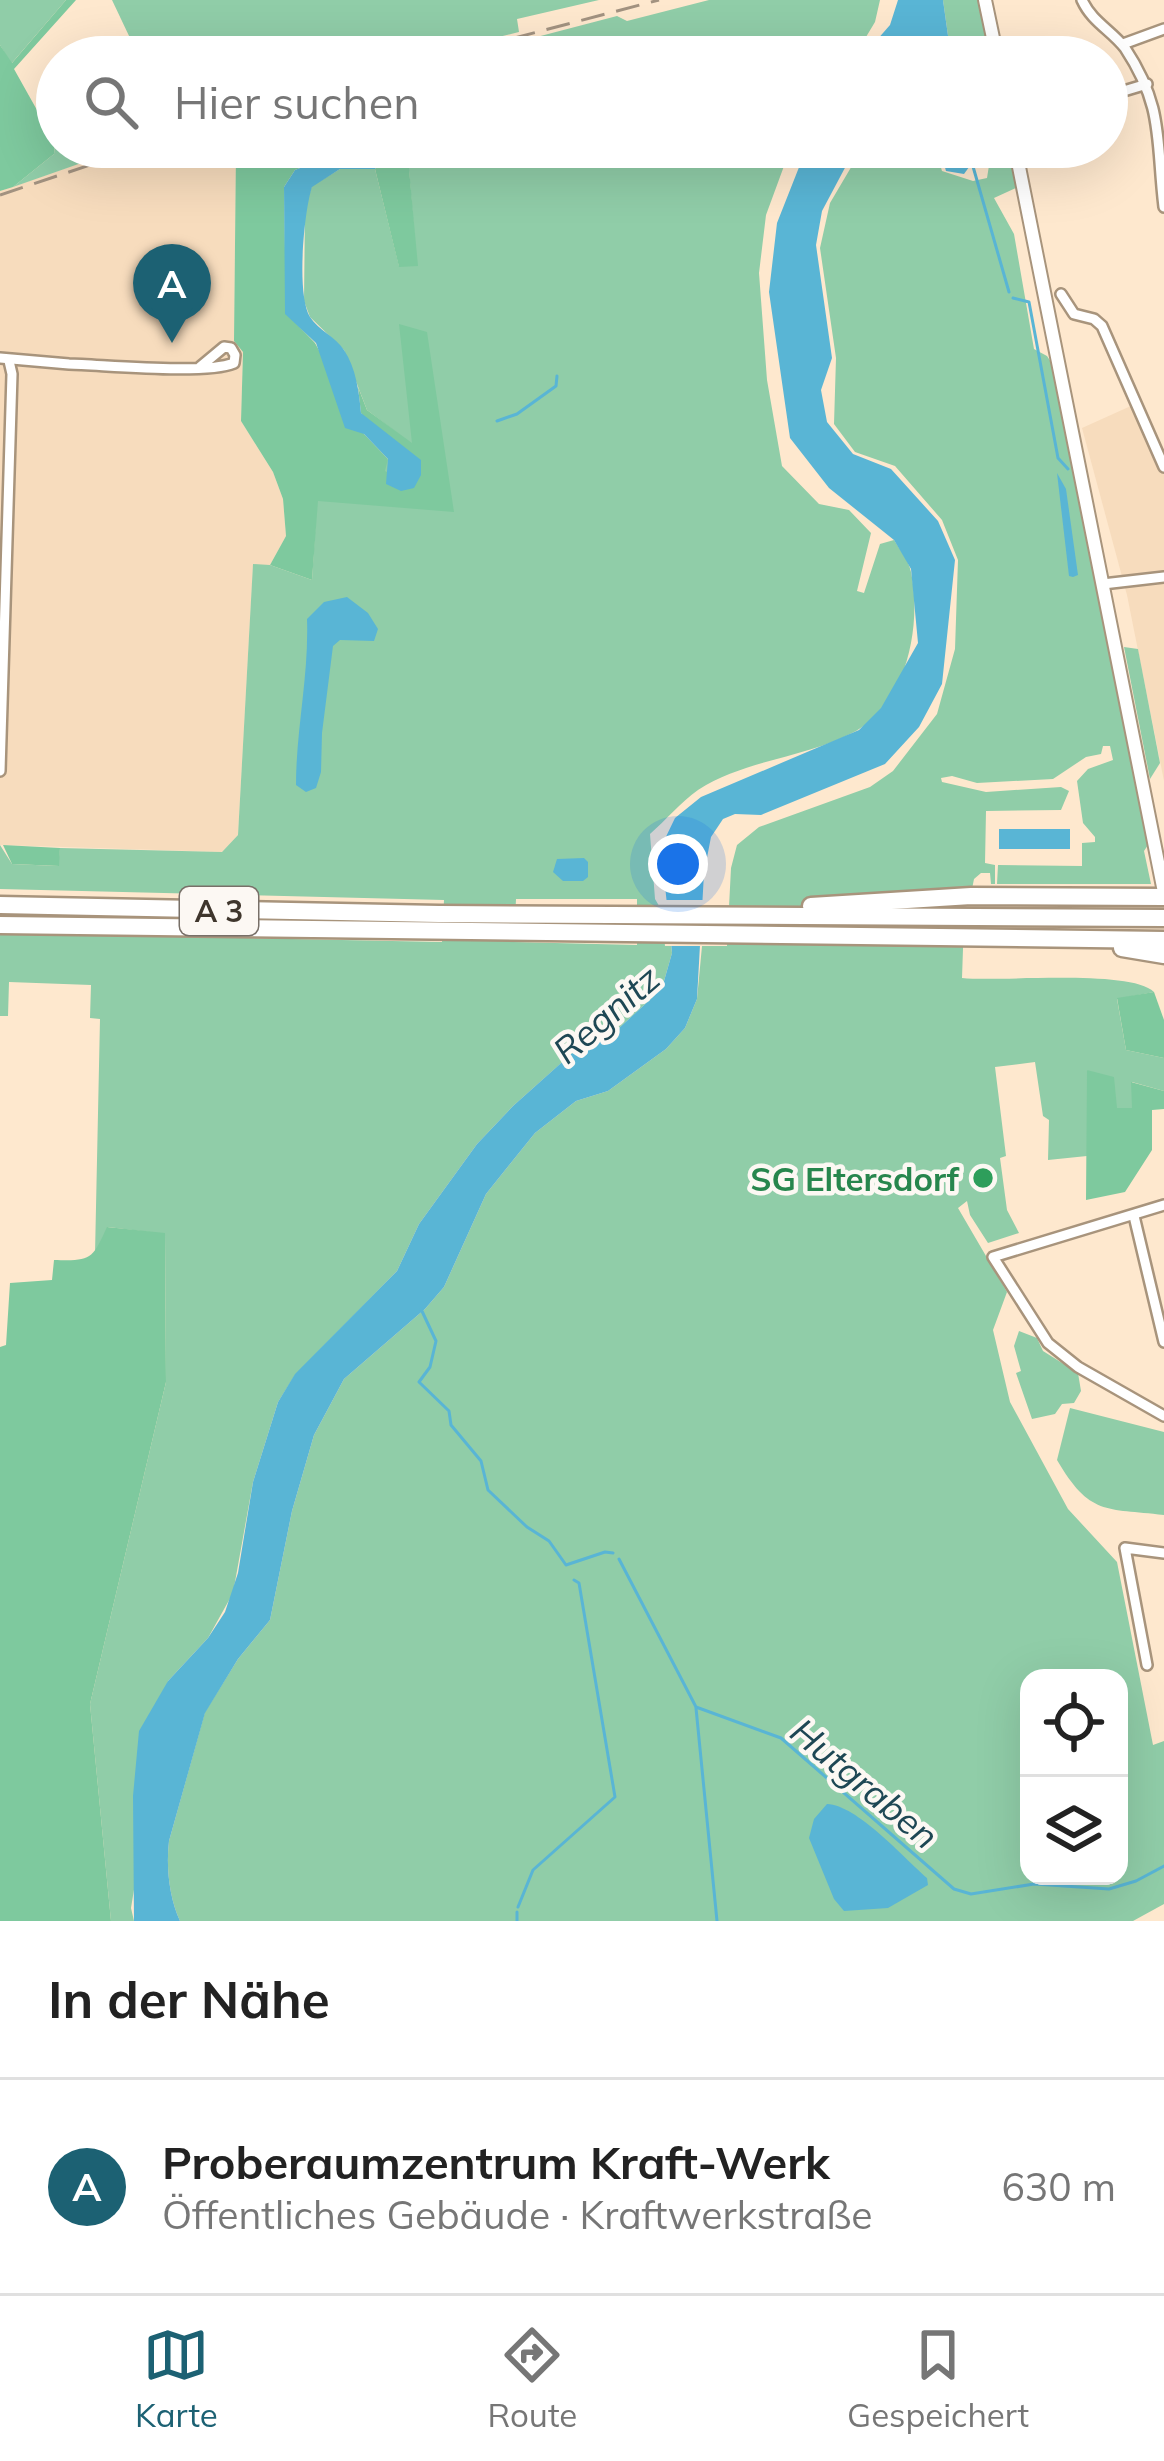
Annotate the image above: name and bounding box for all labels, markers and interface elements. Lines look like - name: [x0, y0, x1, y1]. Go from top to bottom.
- search box: [36, 36, 1128, 168]
- icon: search: [78, 69, 144, 135]
- text: Hier suchen: [174, 74, 420, 130]
- pin: A: [133, 244, 211, 343]
- your location: [648, 834, 708, 894]
- road number: A 3: [180, 887, 258, 935]
- water label: Regnitz: [543, 955, 669, 1073]
- place label: SG Eltersdorf: [750, 1158, 960, 1199]
- marker: SG Eltersdorf: [970, 1165, 996, 1191]
- map controls: [1020, 1669, 1128, 1885]
- button: locate: [1020, 1669, 1128, 1777]
- water label: Hutgraben: [782, 1708, 948, 1858]
- button: layers: [1020, 1777, 1128, 1885]
- text: In der Nähe: [48, 1967, 330, 2031]
- text: Proberaumzentrum Kraft-Werk: [162, 2134, 830, 2190]
- text: A: [72, 2162, 102, 2211]
- text: 630 m: [1001, 2162, 1116, 2211]
- text: Öffentliches Gebäude · Kraftwerkstraße: [162, 2190, 873, 2239]
- tab: Karte: [135, 2322, 218, 2435]
- tab: Route: [488, 2322, 577, 2435]
- tab: Gespeichert: [847, 2322, 1029, 2435]

